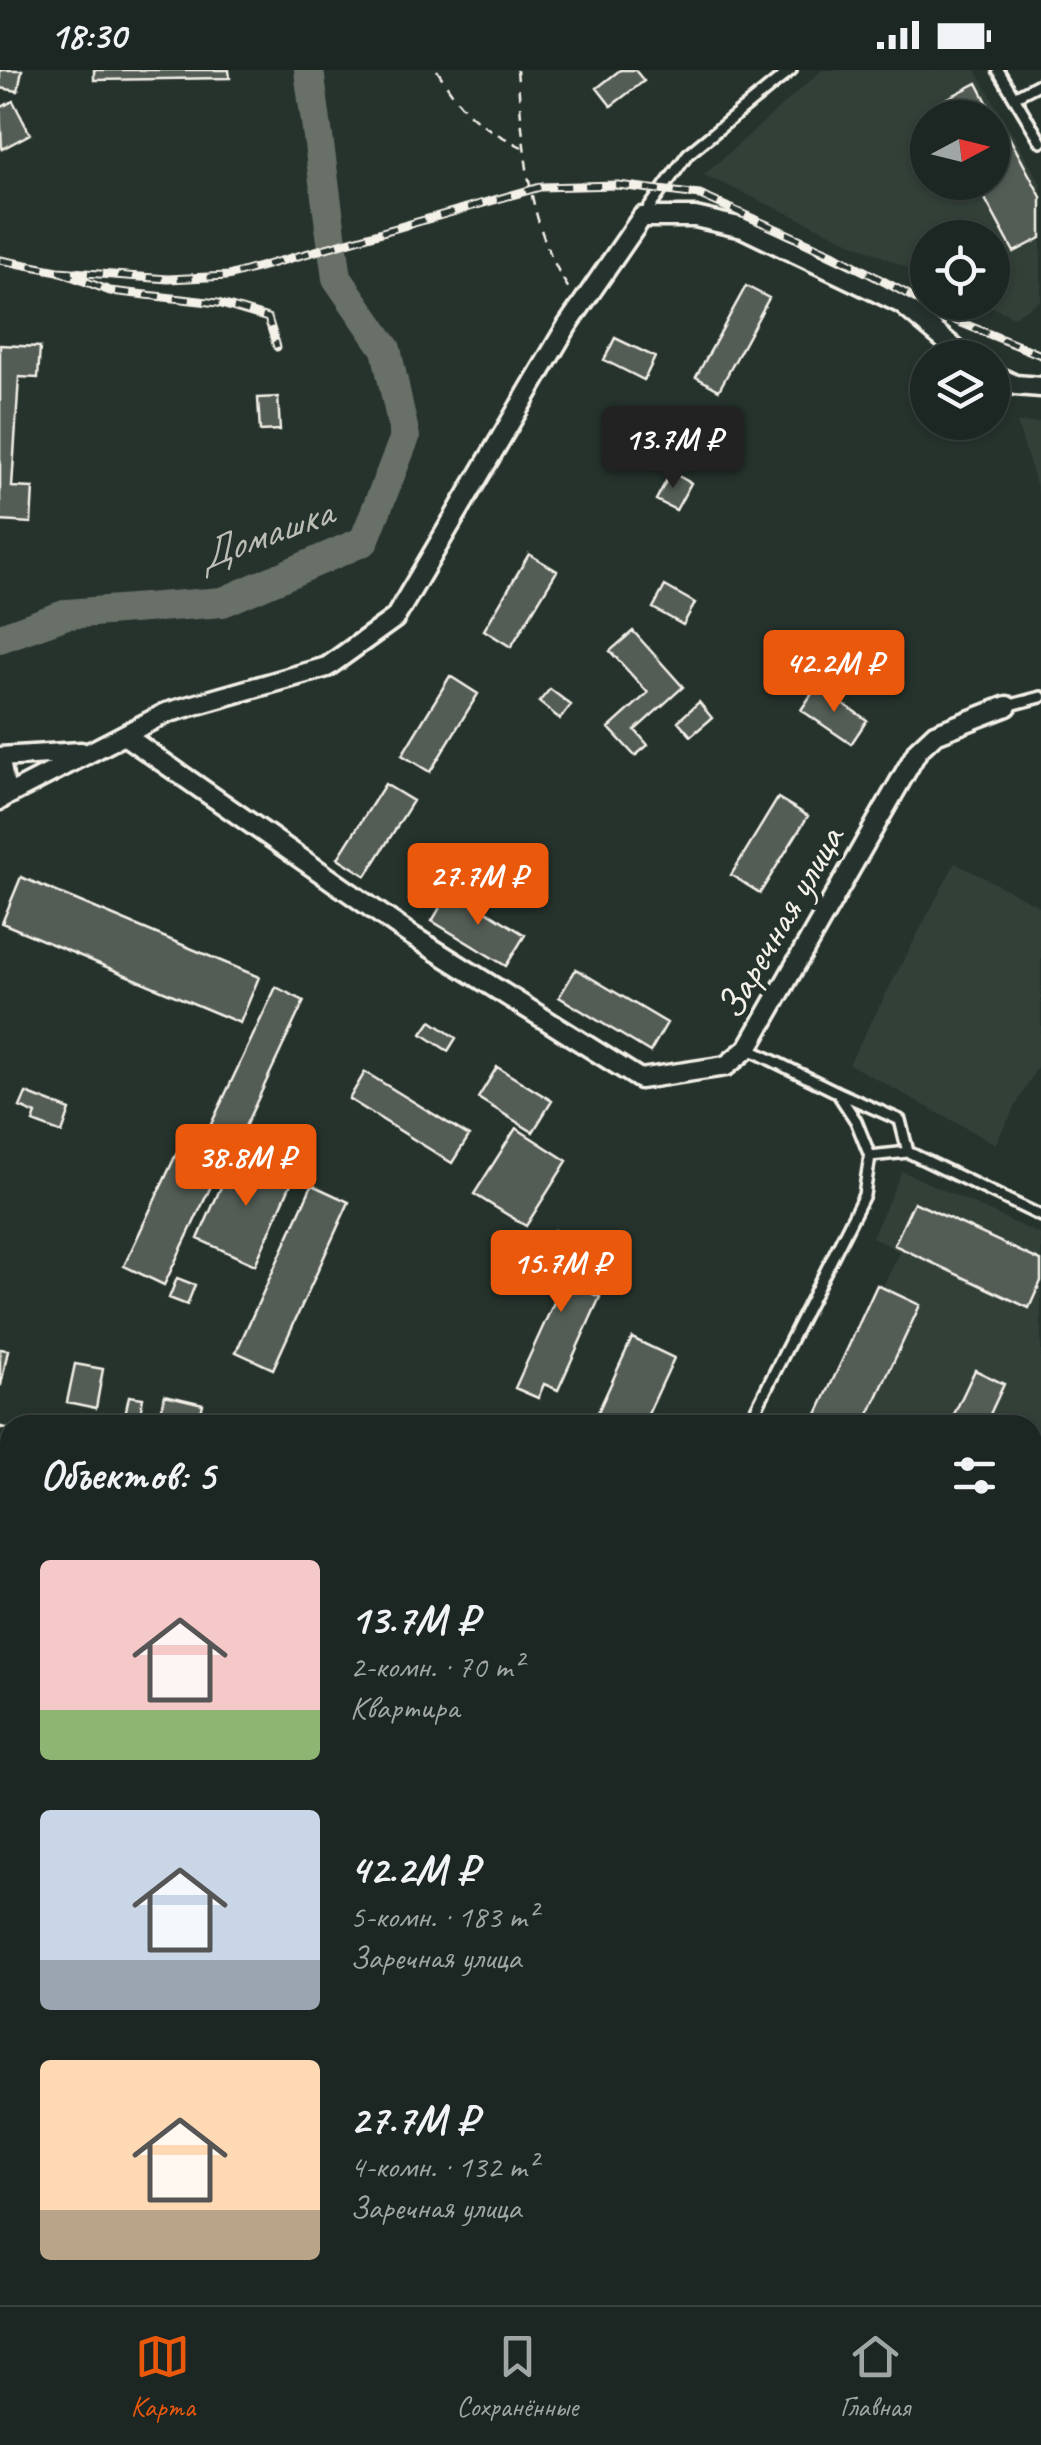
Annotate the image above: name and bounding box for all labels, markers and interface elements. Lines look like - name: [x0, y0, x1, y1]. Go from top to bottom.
- text: 18:30: [50, 12, 126, 59]
- north arrow: [910, 100, 1010, 200]
- map controls: [910, 100, 1010, 440]
- button: locate: [910, 220, 1010, 320]
- button: layers: [910, 340, 1010, 440]
- pin: 13.7M ₽: [581, 406, 765, 491]
- text: 13.7M ₽: [624, 418, 722, 459]
- water label: Домашка: [189, 484, 343, 583]
- pin: 42.2M ₽: [742, 630, 926, 715]
- text: 42.2M ₽: [785, 642, 883, 683]
- street label: Заречная улица: [705, 815, 856, 1028]
- pin: 27.7M ₽: [386, 843, 570, 928]
- text: 27.7M ₽: [430, 855, 526, 896]
- pin: 38.8M ₽: [154, 1124, 338, 1209]
- text: 38.8M ₽: [197, 1136, 295, 1177]
- pin: 15.7M ₽: [469, 1230, 653, 1315]
- text: 15.7M ₽: [513, 1242, 609, 1283]
- icon: filters: [947, 1448, 1002, 1503]
- text: Объектов: 5: [40, 1449, 215, 1502]
- text: 13.7M ₽: [350, 1593, 477, 1646]
- icon: home: [120, 1600, 240, 1720]
- text: 2-комн. · 70 m²: [350, 1646, 522, 1687]
- text: Квартира: [350, 1687, 459, 1728]
- text: 42.2M ₽: [350, 1843, 478, 1896]
- icon: home: [120, 1850, 240, 1970]
- text: 5-комн. · 183 m²: [350, 1896, 537, 1937]
- text: Заречная улица: [350, 1937, 521, 1978]
- text: 27.7M ₽: [350, 2093, 477, 2146]
- icon: home: [120, 2100, 240, 2220]
- text: 4-комн. · 132 m²: [350, 2146, 537, 2187]
- text: Заречная улица: [350, 2187, 521, 2228]
- tab: Карта: [131, 2329, 195, 2424]
- tab: Сохранённые: [457, 2329, 578, 2424]
- tab: Главная: [840, 2329, 910, 2424]

